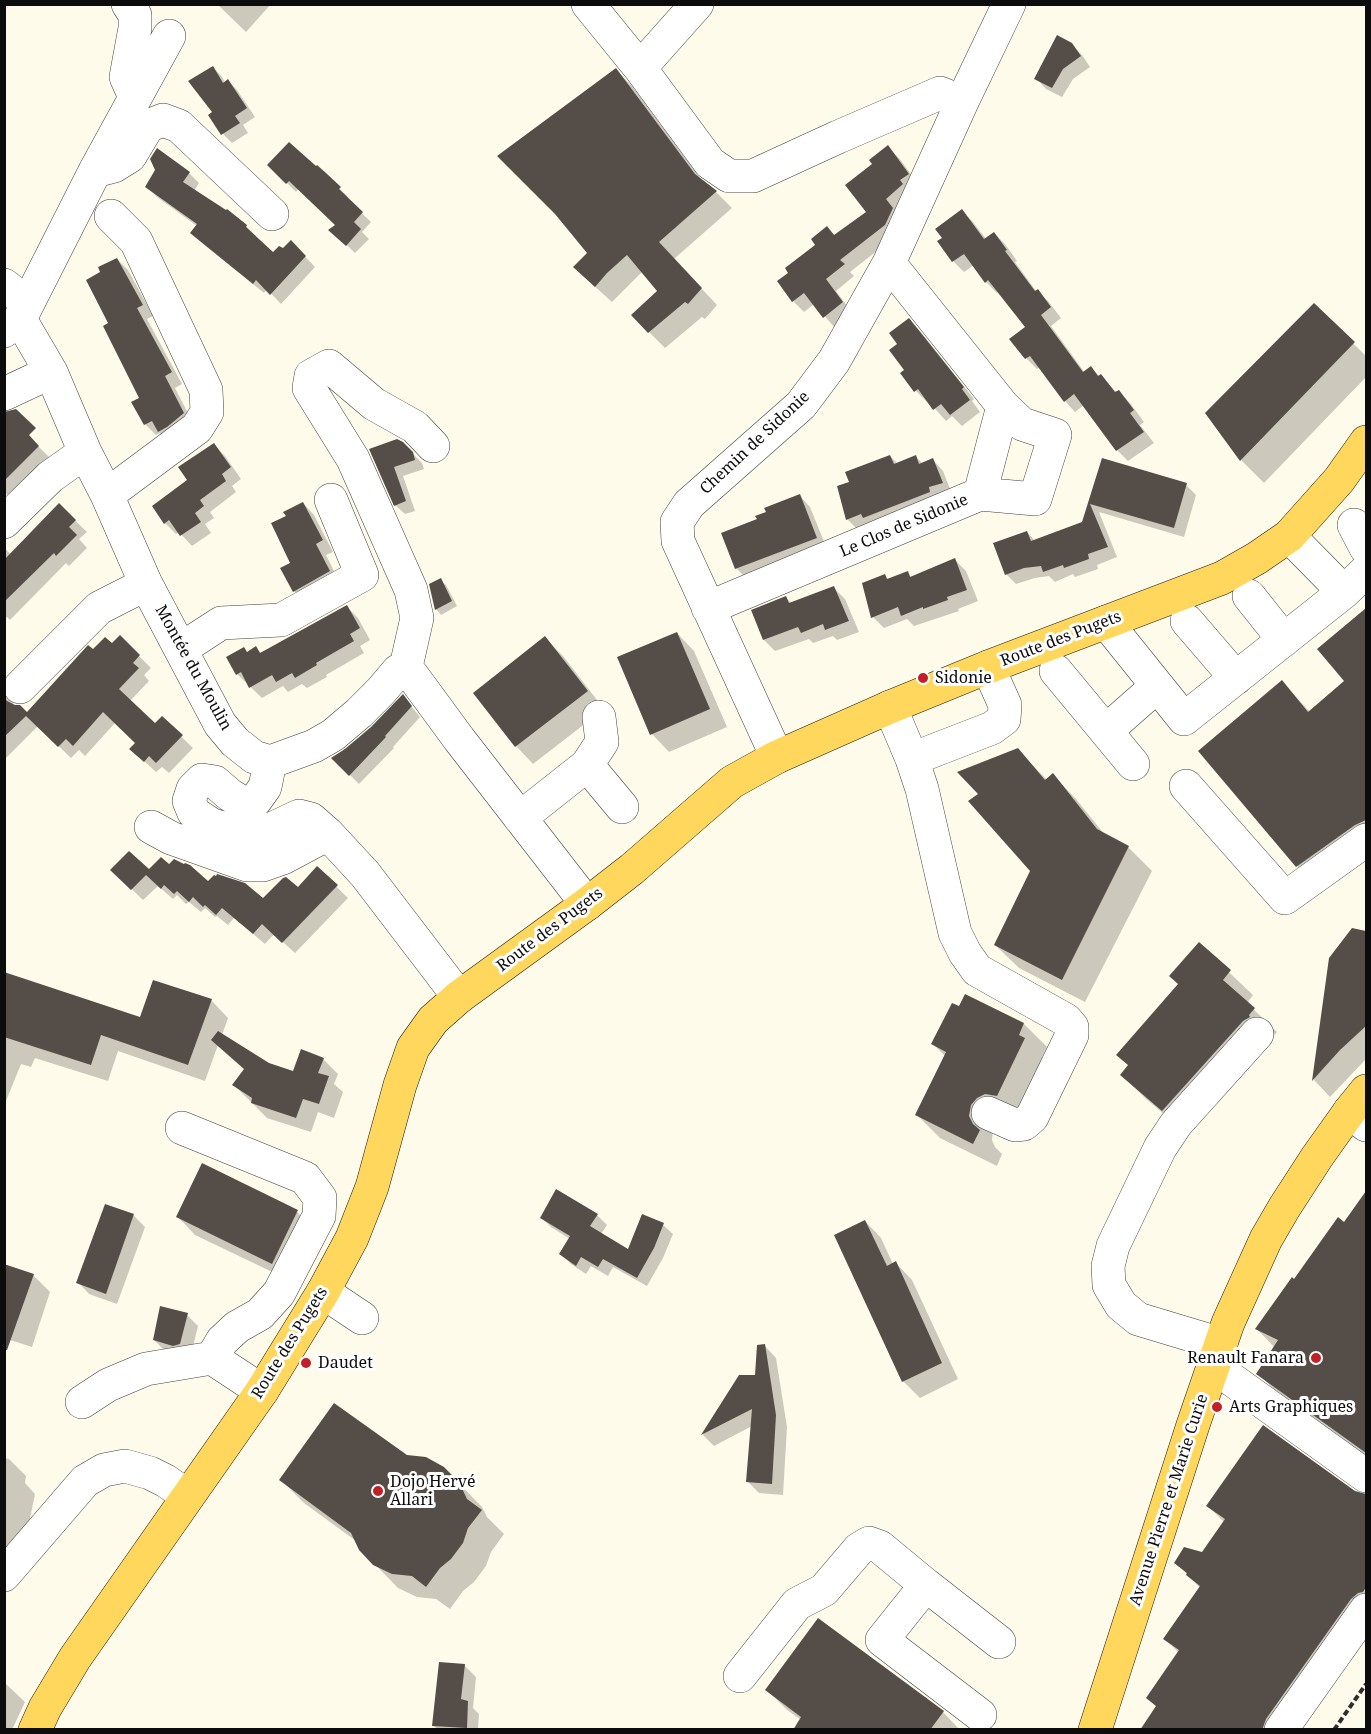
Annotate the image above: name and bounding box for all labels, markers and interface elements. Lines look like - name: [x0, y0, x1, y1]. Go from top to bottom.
- street label: Chemin de Sidonie: [696, 387, 814, 499]
- street label: Le Clos de Sidonie: [837, 490, 971, 562]
- street label: Montée du Moulin: [151, 602, 235, 734]
- street label: Route des Pugets: [998, 607, 1124, 671]
- place label: Sidonie: [935, 668, 992, 688]
- marker: Sidonie: [916, 671, 930, 685]
- street label: Route des Pugets: [493, 884, 607, 976]
- street label: Route des Pugets: [248, 1284, 332, 1402]
- place label: Renault Fanara: [1187, 1348, 1304, 1368]
- marker: Renault Fanara: [1309, 1351, 1323, 1365]
- place label: Daudet: [318, 1353, 373, 1373]
- marker: Daudet: [299, 1356, 313, 1370]
- street label: Avenue Pierre et Marie Curie: [1126, 1392, 1212, 1608]
- place label: Arts Graphiques: [1229, 1397, 1353, 1417]
- marker: Arts Graphiques: [1210, 1400, 1224, 1414]
- place label: Dojo Hervé Allari: [390, 1472, 476, 1510]
- marker: Dojo Hervé Allari: [371, 1484, 385, 1498]

